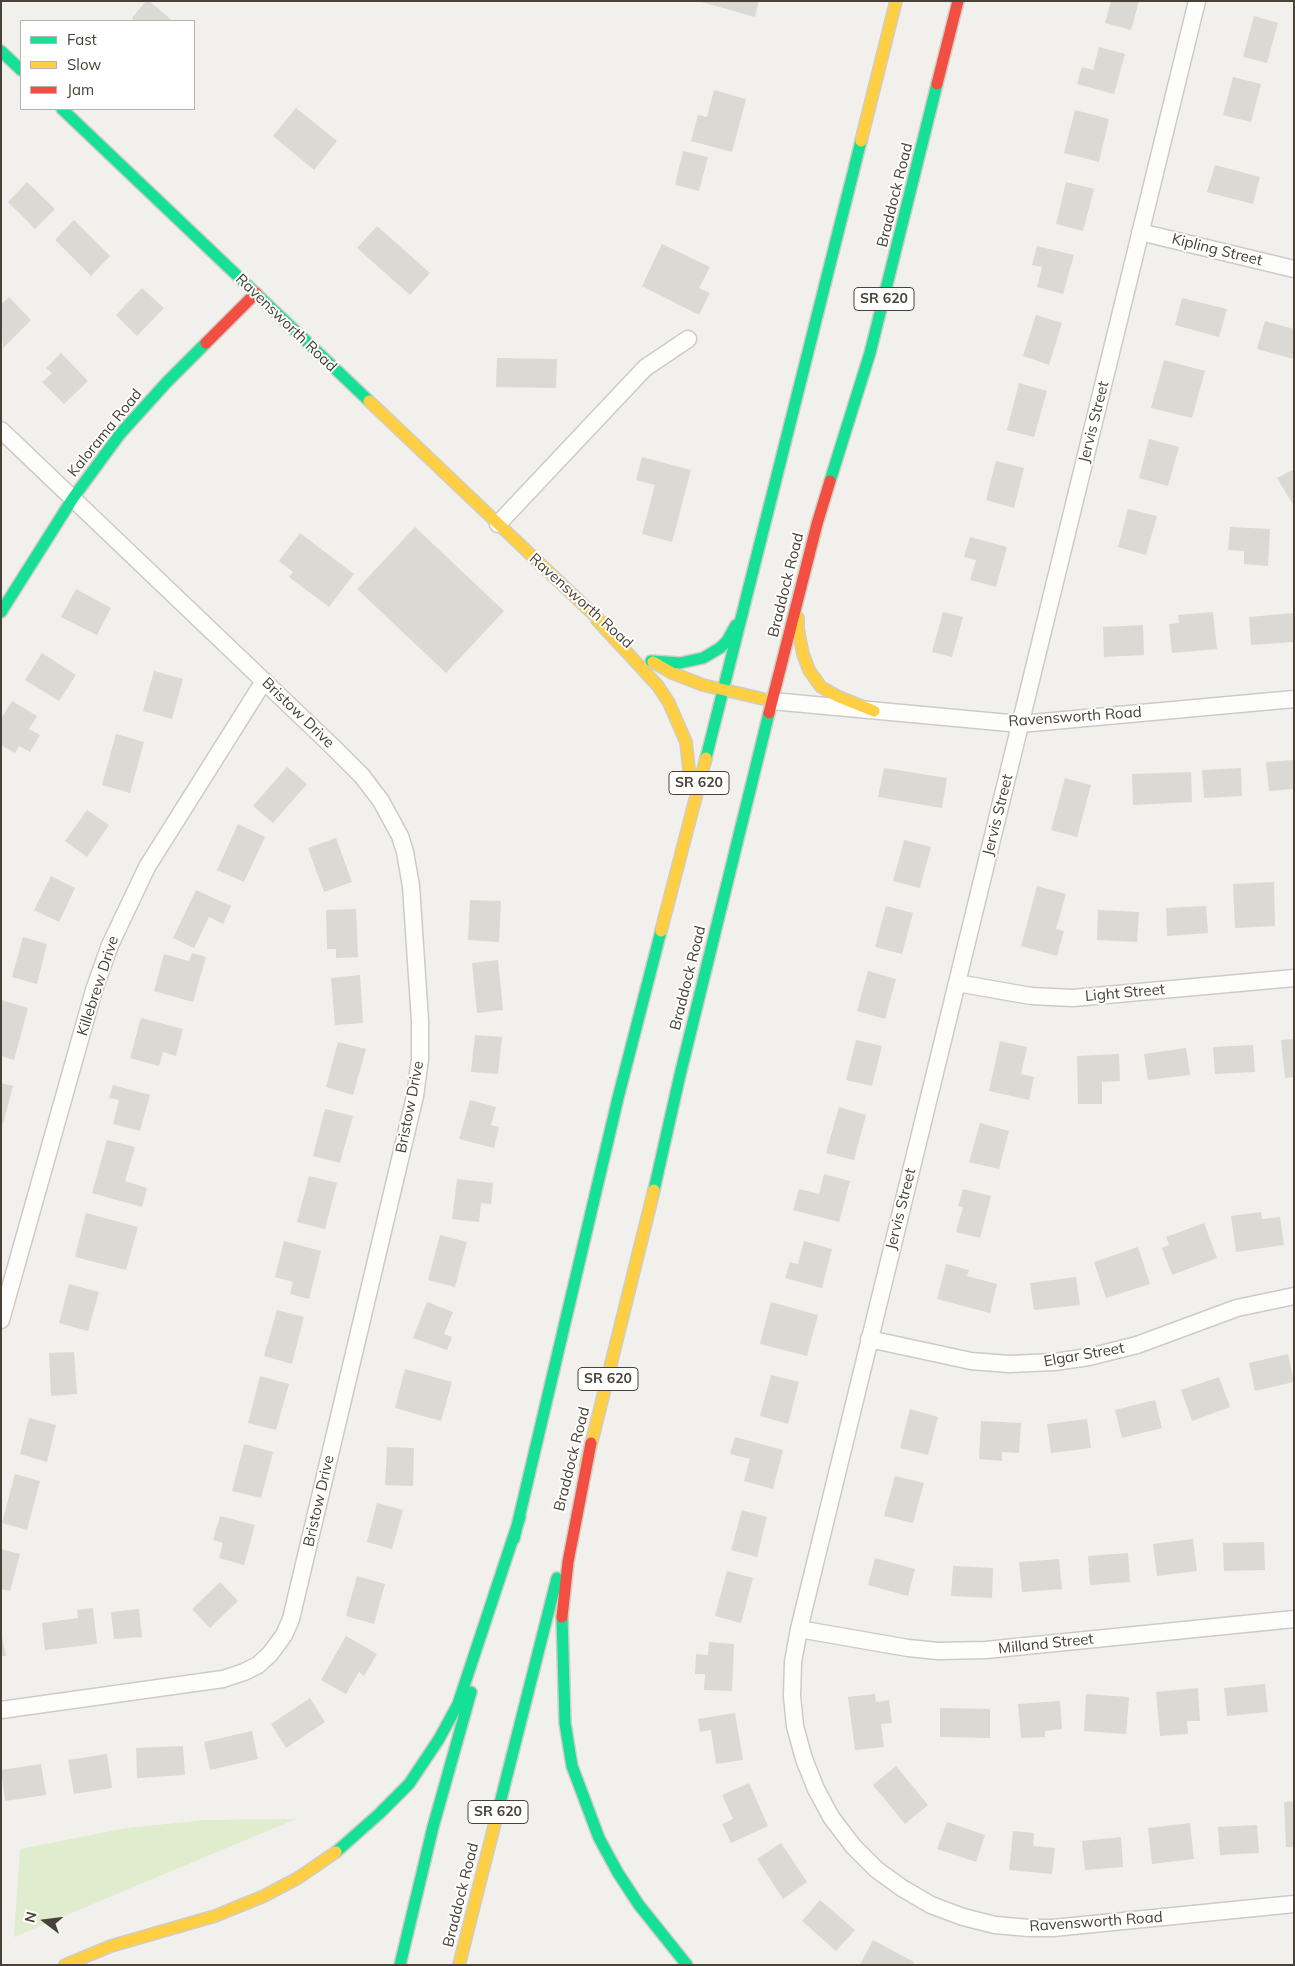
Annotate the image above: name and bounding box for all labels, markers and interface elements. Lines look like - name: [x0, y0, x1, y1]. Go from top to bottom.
- legend: [20, 20, 195, 110]
- text: Fast: [67, 30, 97, 49]
- text: Slow: [67, 55, 101, 74]
- text: Jam: [67, 80, 94, 99]
- street label: Braddock Road: [873, 141, 917, 249]
- street label: Kipling Street: [1170, 230, 1264, 270]
- street label: Ravensworth Road: [232, 270, 340, 376]
- road number: SR 620: [854, 288, 914, 310]
- street label: Jervis Street: [1075, 379, 1113, 465]
- street label: Kalorama Road: [64, 385, 146, 481]
- street label: Braddock Road: [764, 531, 808, 639]
- street label: Ravensworth Road: [525, 550, 637, 652]
- street label: Bristow Drive: [258, 674, 338, 752]
- street label: Ravensworth Road: [1008, 703, 1142, 731]
- road number: SR 620: [669, 771, 729, 794]
- street label: Jervis Street: [979, 772, 1017, 858]
- street label: Braddock Road: [666, 924, 710, 1032]
- street label: Killebrew Drive: [73, 934, 123, 1038]
- street label: Light Street: [1084, 981, 1166, 1005]
- street label: Bristow Drive: [392, 1059, 428, 1155]
- street label: Jervis Street: [882, 1166, 920, 1252]
- street label: Elgar Street: [1042, 1339, 1126, 1371]
- road number: SR 620: [578, 1368, 638, 1390]
- street label: Braddock Road: [550, 1405, 594, 1513]
- street label: Bristow Drive: [300, 1453, 338, 1549]
- street label: Milland Street: [997, 1630, 1095, 1658]
- road number: SR 620: [468, 1800, 528, 1824]
- street label: Braddock Road: [439, 1841, 483, 1949]
- north arrow: [20, 1896, 70, 1946]
- street label: Ravensworth Road: [1029, 1908, 1163, 1936]
- text: N: [20, 1910, 41, 1925]

